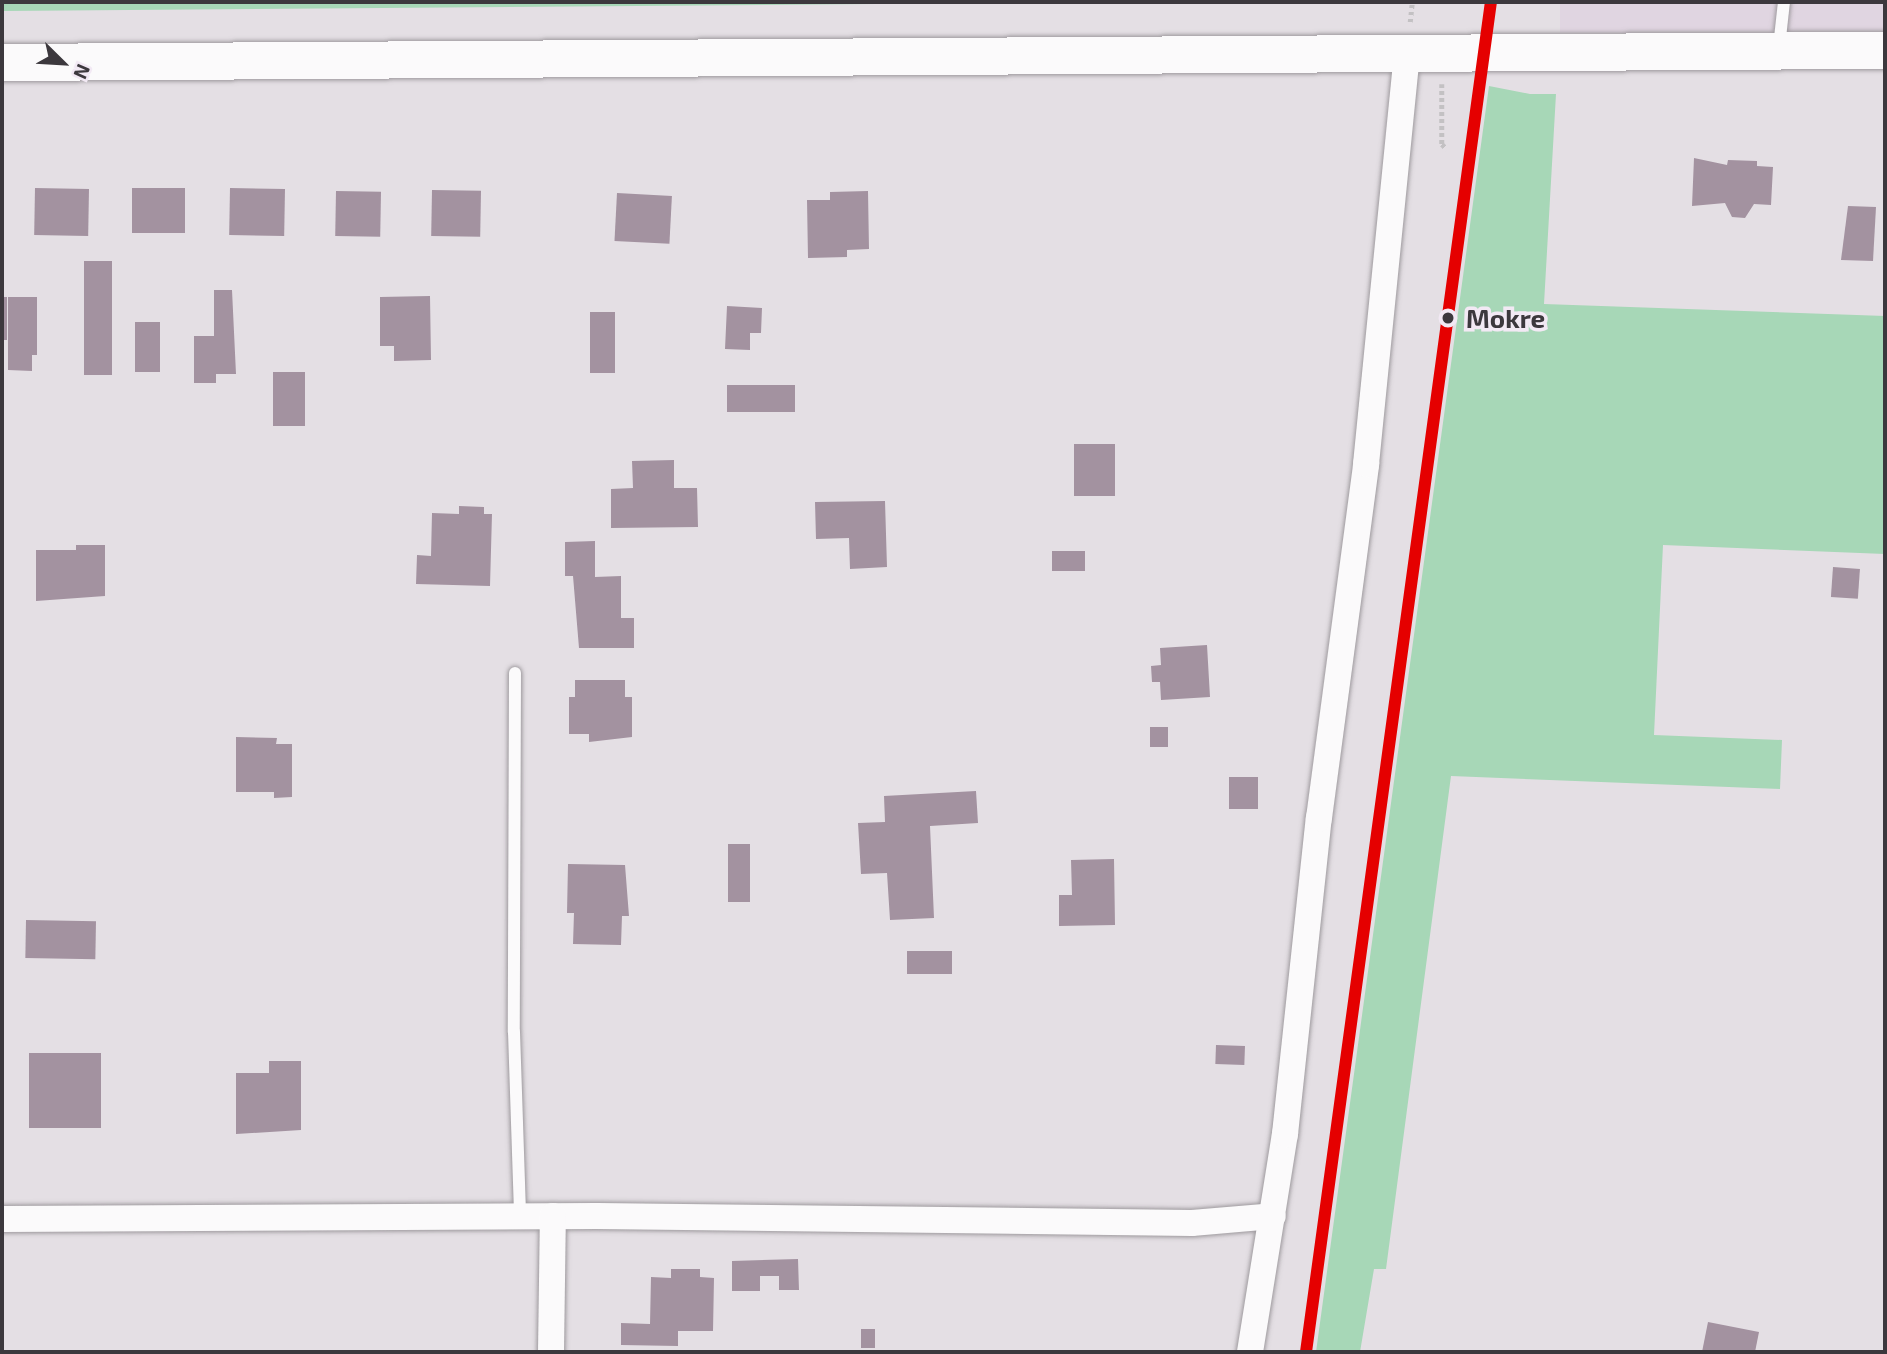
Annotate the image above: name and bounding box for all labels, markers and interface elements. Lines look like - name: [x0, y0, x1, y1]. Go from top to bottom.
- north arrow: [28, 28, 98, 98]
- text: N: [69, 61, 96, 83]
- place label: Mokre: [1466, 302, 1545, 334]
- marker: Mokre: [1436, 306, 1460, 330]

